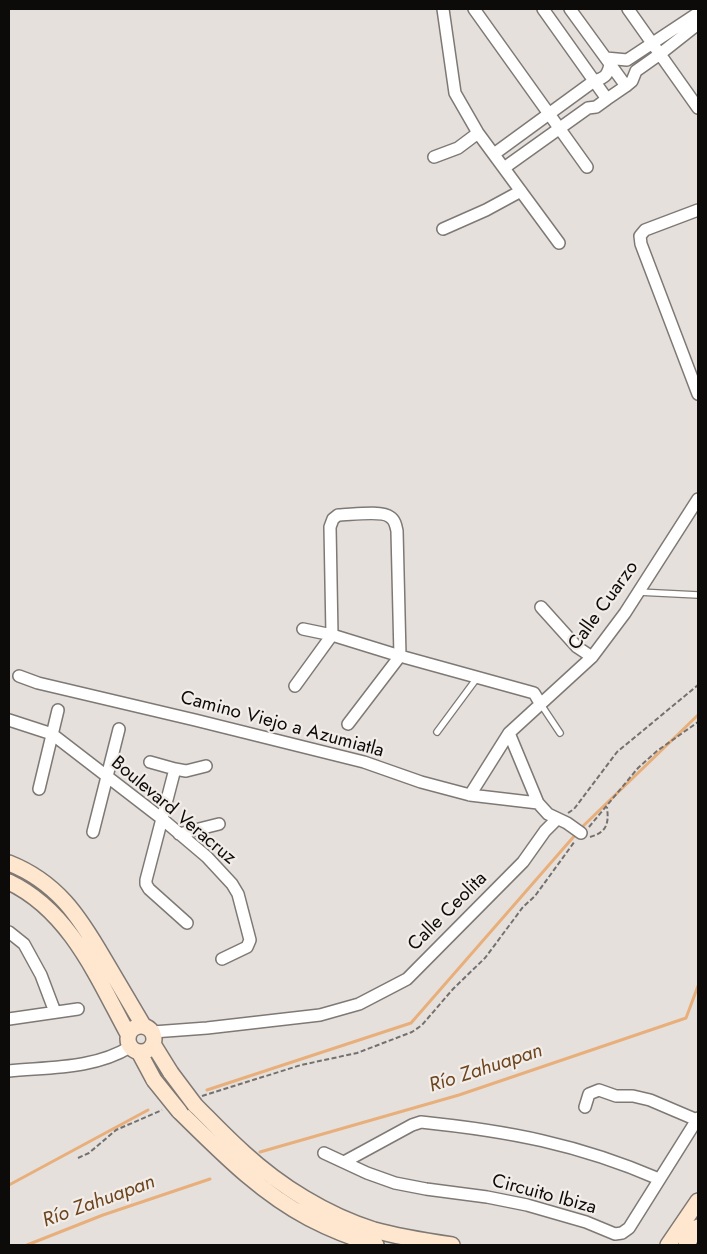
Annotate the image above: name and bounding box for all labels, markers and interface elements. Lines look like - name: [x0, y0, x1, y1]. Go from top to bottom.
- street label: Calle Cuarzo: [564, 557, 644, 655]
- street label: Camino Viejo a Azumiatla: [178, 687, 386, 763]
- street label: Boulevard Veracruz: [106, 752, 240, 870]
- street label: Calle Ceolita: [404, 868, 492, 956]
- water label: Río Zahuapan: [426, 1039, 546, 1099]
- street label: Circuito Ibiza: [489, 1170, 599, 1220]
- water label: Río Zahuapan: [40, 1171, 158, 1233]

